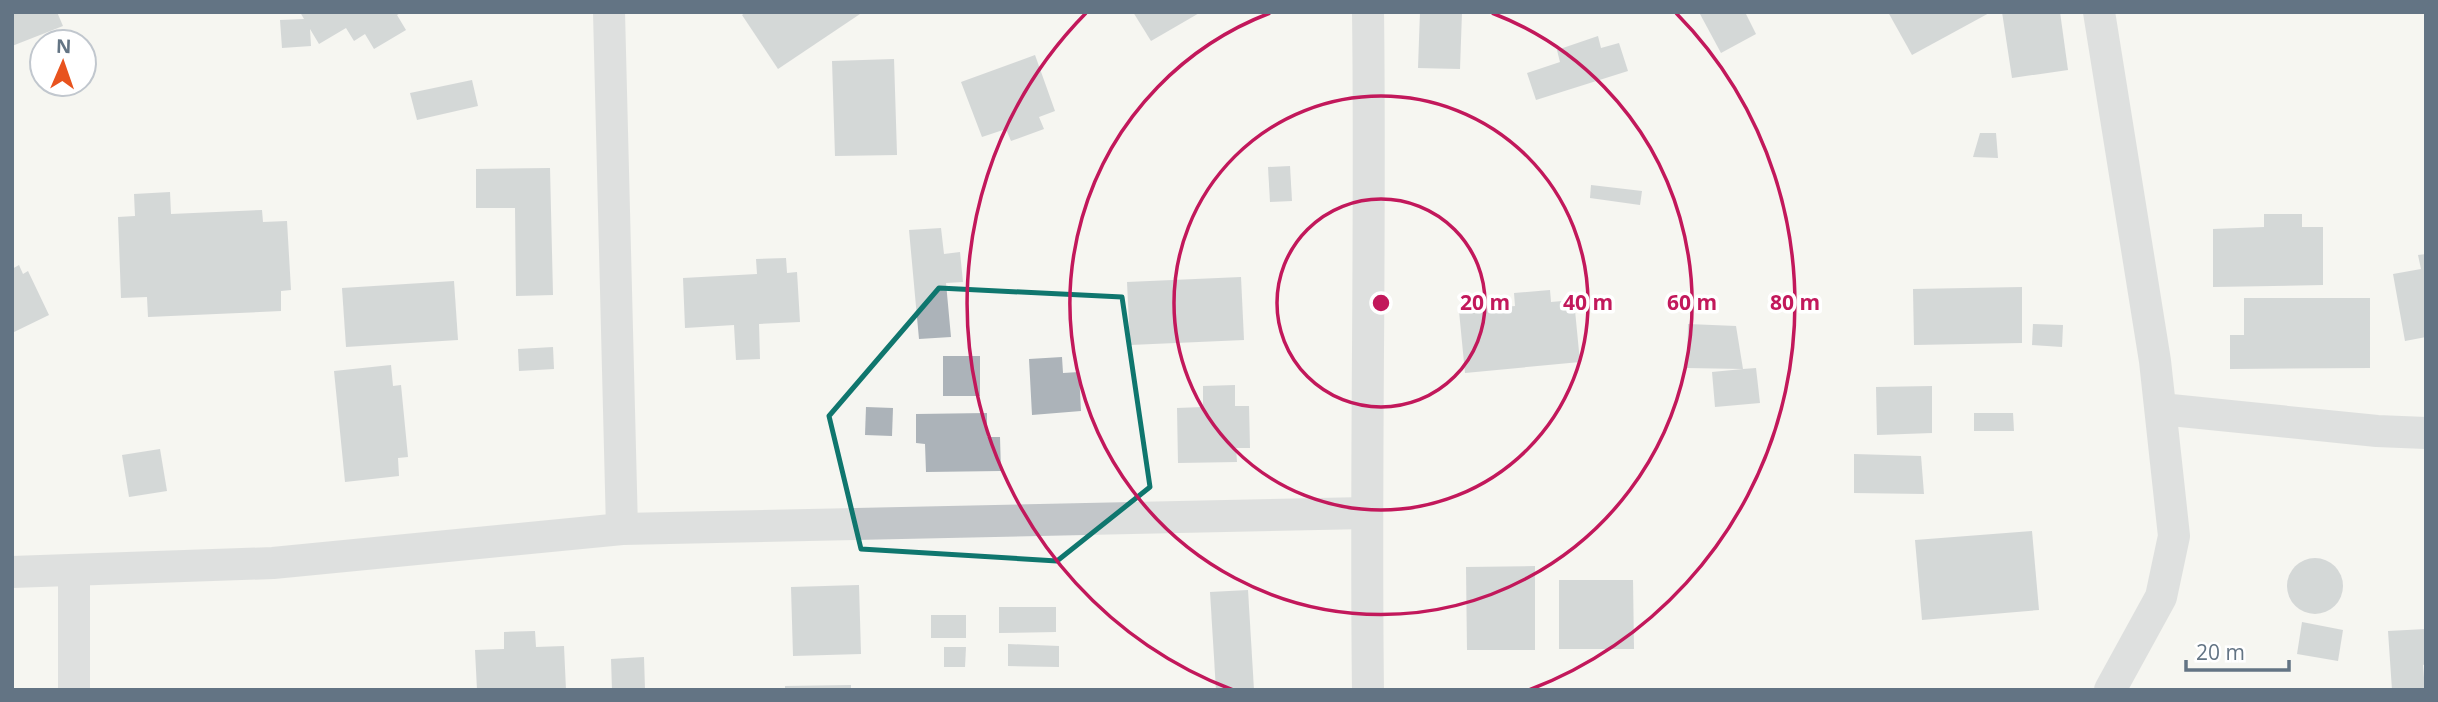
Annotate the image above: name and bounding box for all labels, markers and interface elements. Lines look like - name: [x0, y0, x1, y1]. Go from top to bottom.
- north arrow: [28, 28, 98, 98]
- text: N: [55, 33, 72, 59]
- text: 20 m: [1460, 288, 1510, 316]
- text: 40 m: [1563, 288, 1613, 316]
- text: 60 m: [1667, 288, 1717, 316]
- text: 80 m: [1770, 288, 1820, 316]
- centre of rings: [1369, 291, 1393, 315]
- scale bar: [2186, 628, 2289, 672]
- text: 20 m: [2196, 638, 2245, 666]

